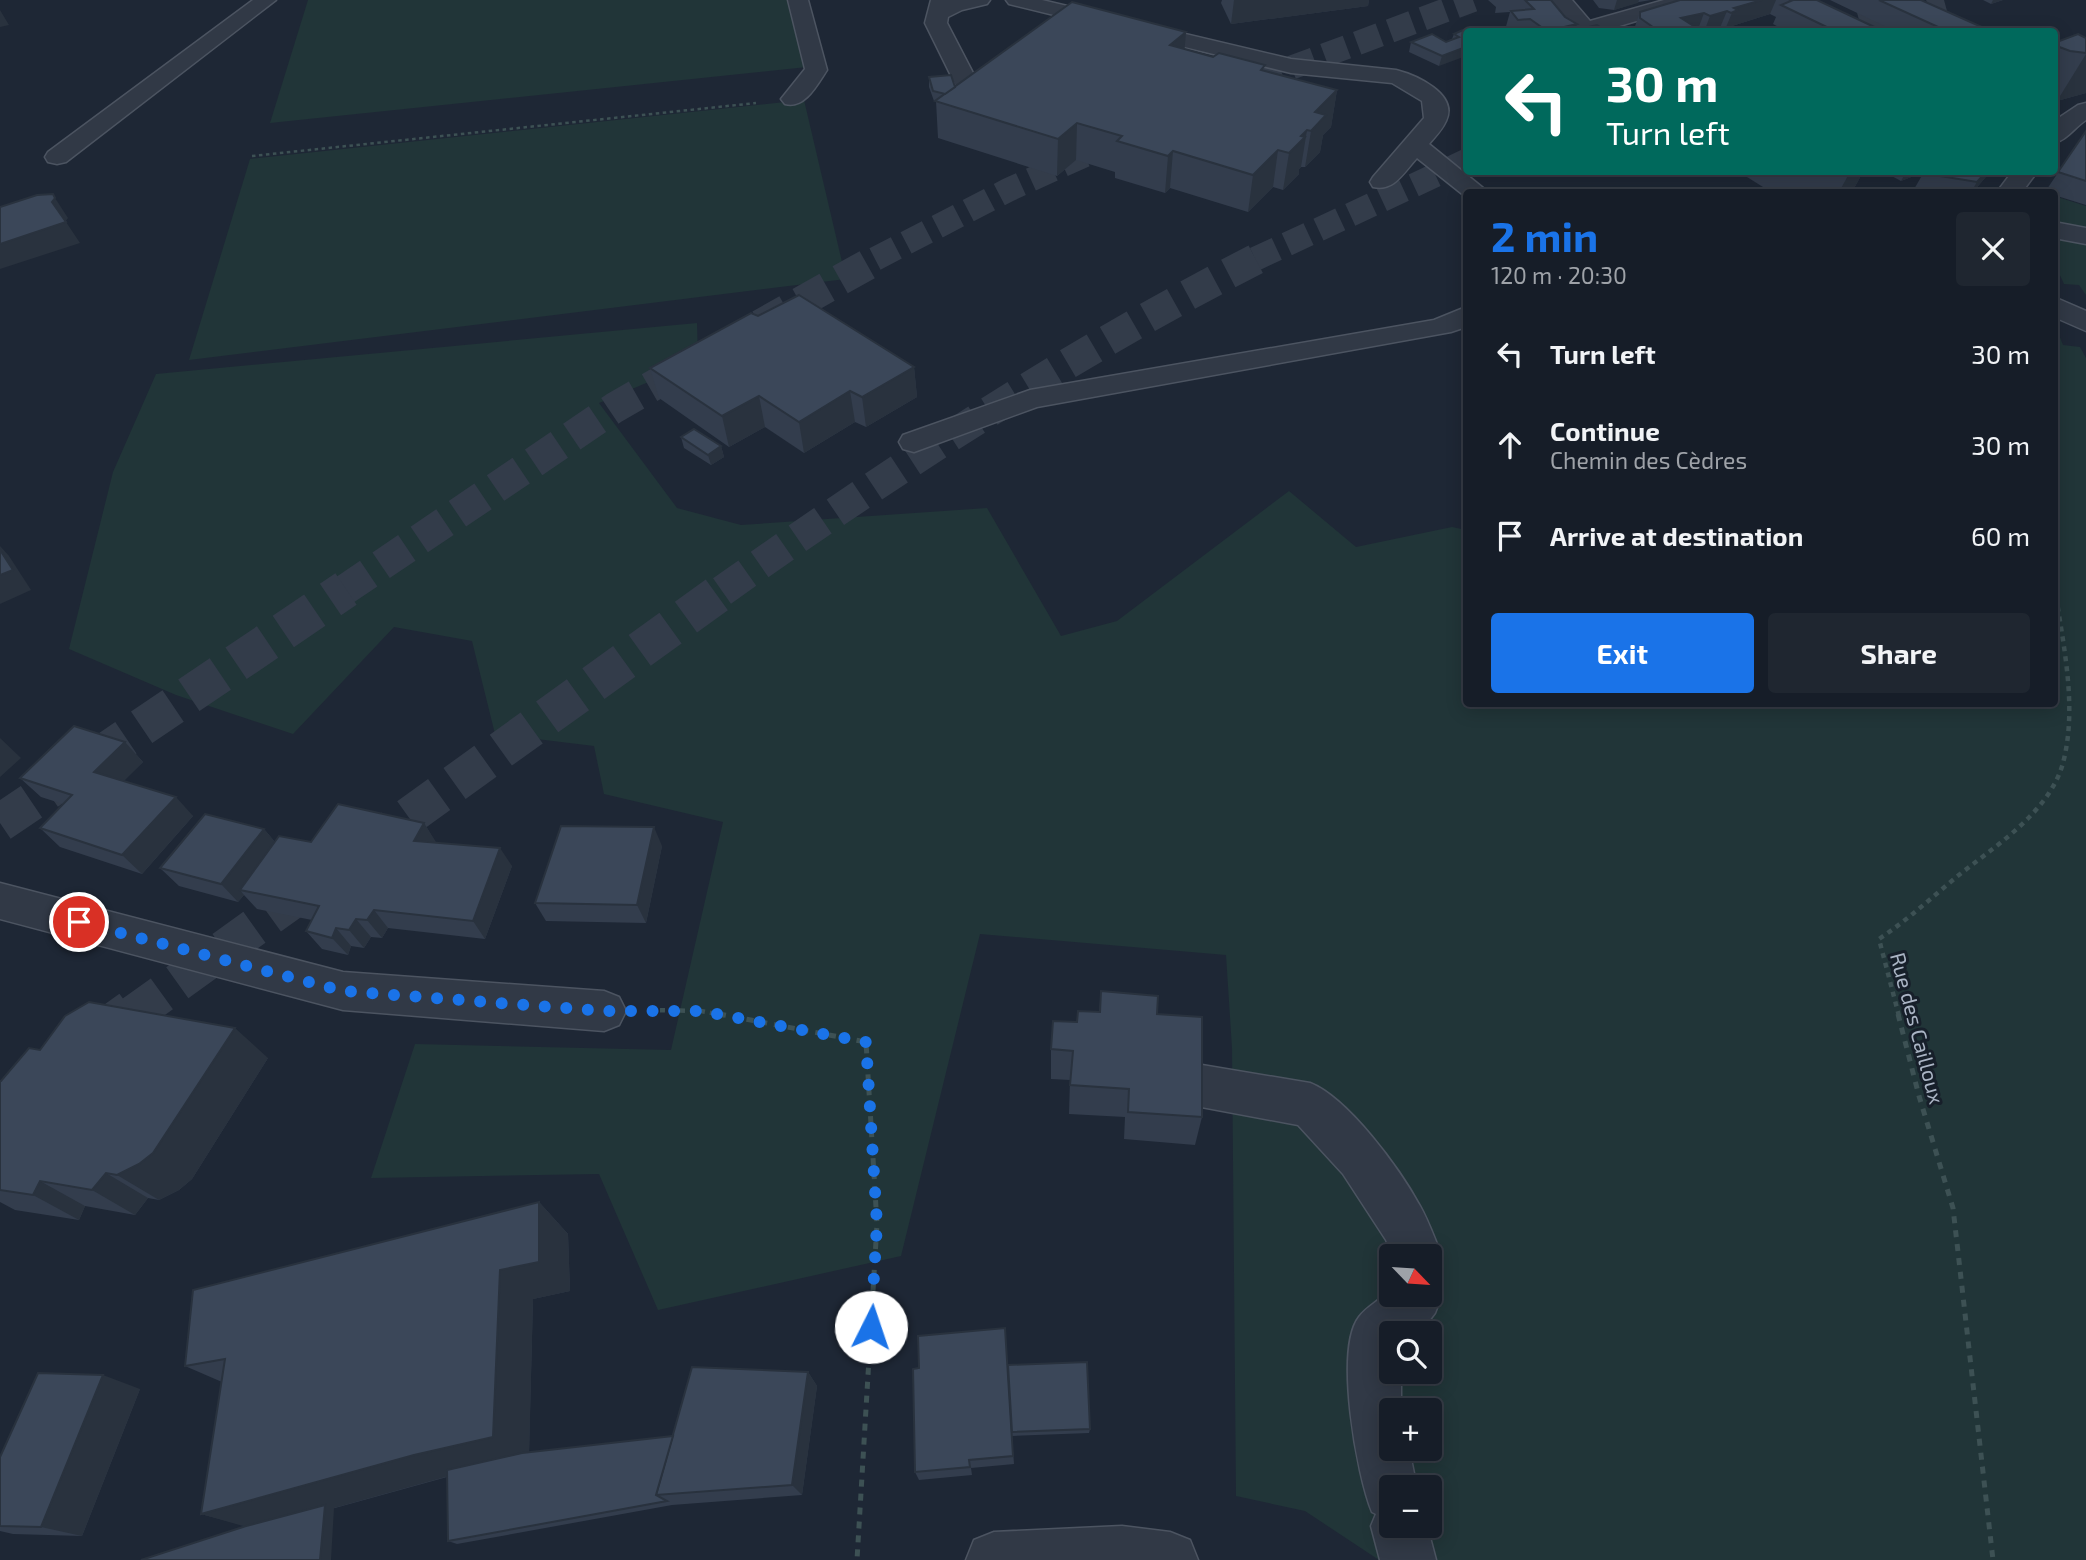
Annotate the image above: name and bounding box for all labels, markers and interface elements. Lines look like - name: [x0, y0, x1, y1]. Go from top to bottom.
- text: 30 m: [1606, 53, 1718, 112]
- icon: left: [1491, 56, 1582, 147]
- text: Turn left: [1606, 113, 1730, 151]
- text: 2 min: [1491, 210, 1598, 260]
- button: close: [1956, 212, 2030, 286]
- text: 120 m · 20:30: [1491, 261, 1627, 289]
- icon: left: [1491, 335, 1529, 373]
- text: Turn left: [1550, 338, 1656, 369]
- text: 30 m: [1971, 338, 2030, 369]
- text: Continue: [1550, 415, 1660, 446]
- icon: ahead: [1491, 426, 1529, 464]
- text: 30 m: [1971, 429, 2030, 460]
- text: Chemin des Cèdres: [1550, 446, 1747, 474]
- icon: arrive: [1491, 517, 1529, 555]
- text: Arrive at destination: [1550, 520, 1803, 551]
- text: 60 m: [1971, 520, 2030, 551]
- button: Exit: [1491, 613, 1754, 693]
- button: Share: [1768, 613, 2030, 693]
- pin: [49, 892, 109, 952]
- icon: arrive: [60, 903, 98, 941]
- street label: Rue des Cailloux: [1886, 950, 1950, 1106]
- north arrow: [1379, 1244, 1442, 1307]
- map controls: [1379, 1244, 1442, 1538]
- position arrow: [834, 1290, 908, 1364]
- button: search: [1379, 1321, 1442, 1384]
- button: +: [1379, 1398, 1442, 1461]
- button: −: [1379, 1475, 1442, 1538]

